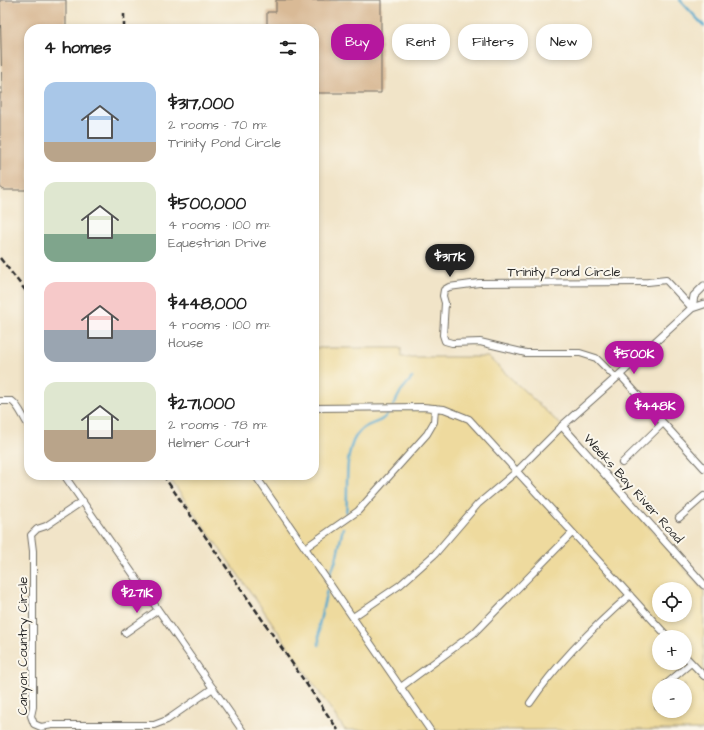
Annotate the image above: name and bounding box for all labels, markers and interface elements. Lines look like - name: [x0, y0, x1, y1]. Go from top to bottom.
- chip: Buy: [331, 24, 384, 60]
- chip: Rent: [392, 24, 450, 60]
- chip: Filters: [458, 24, 528, 60]
- chip: New: [536, 24, 592, 60]
- text: 4 homes: [44, 36, 111, 60]
- icon: filters: [277, 37, 299, 59]
- text: $317,000: [168, 92, 234, 116]
- icon: home: [76, 98, 124, 146]
- text: 2 rooms · 70 m²: [168, 116, 268, 134]
- text: Trinity Pond Circle: [168, 134, 281, 152]
- text: $500,000: [168, 192, 246, 216]
- icon: home: [76, 198, 124, 246]
- text: 4 rooms · 100 m²: [168, 216, 271, 234]
- text: Equestrian Drive: [168, 234, 267, 252]
- pin: $317K: [422, 244, 478, 278]
- text: $317K: [434, 248, 466, 266]
- street label: Trinity Pond Circle: [508, 263, 620, 282]
- text: $448,000: [168, 292, 247, 316]
- icon: home: [76, 298, 124, 346]
- text: 4 rooms · 100 m²: [168, 316, 271, 334]
- text: House: [168, 334, 203, 352]
- pin: $500K: [606, 341, 662, 375]
- text: $500K: [614, 345, 654, 363]
- text: $271,000: [168, 392, 235, 416]
- pin: $448K: [627, 393, 683, 427]
- text: $448K: [634, 397, 676, 415]
- icon: home: [76, 398, 124, 446]
- text: 2 rooms · 78 m²: [168, 416, 268, 434]
- street label: Weeks Bay River Road: [579, 430, 687, 548]
- text: Helmer Court: [168, 434, 250, 452]
- street label: Canyon Country Circle: [14, 577, 33, 715]
- pin: $271K: [109, 580, 165, 614]
- map controls: [652, 582, 692, 718]
- button: locate: [652, 582, 692, 622]
- text: $271K: [121, 584, 153, 602]
- button: +: [652, 630, 692, 670]
- button: −: [652, 678, 692, 718]

